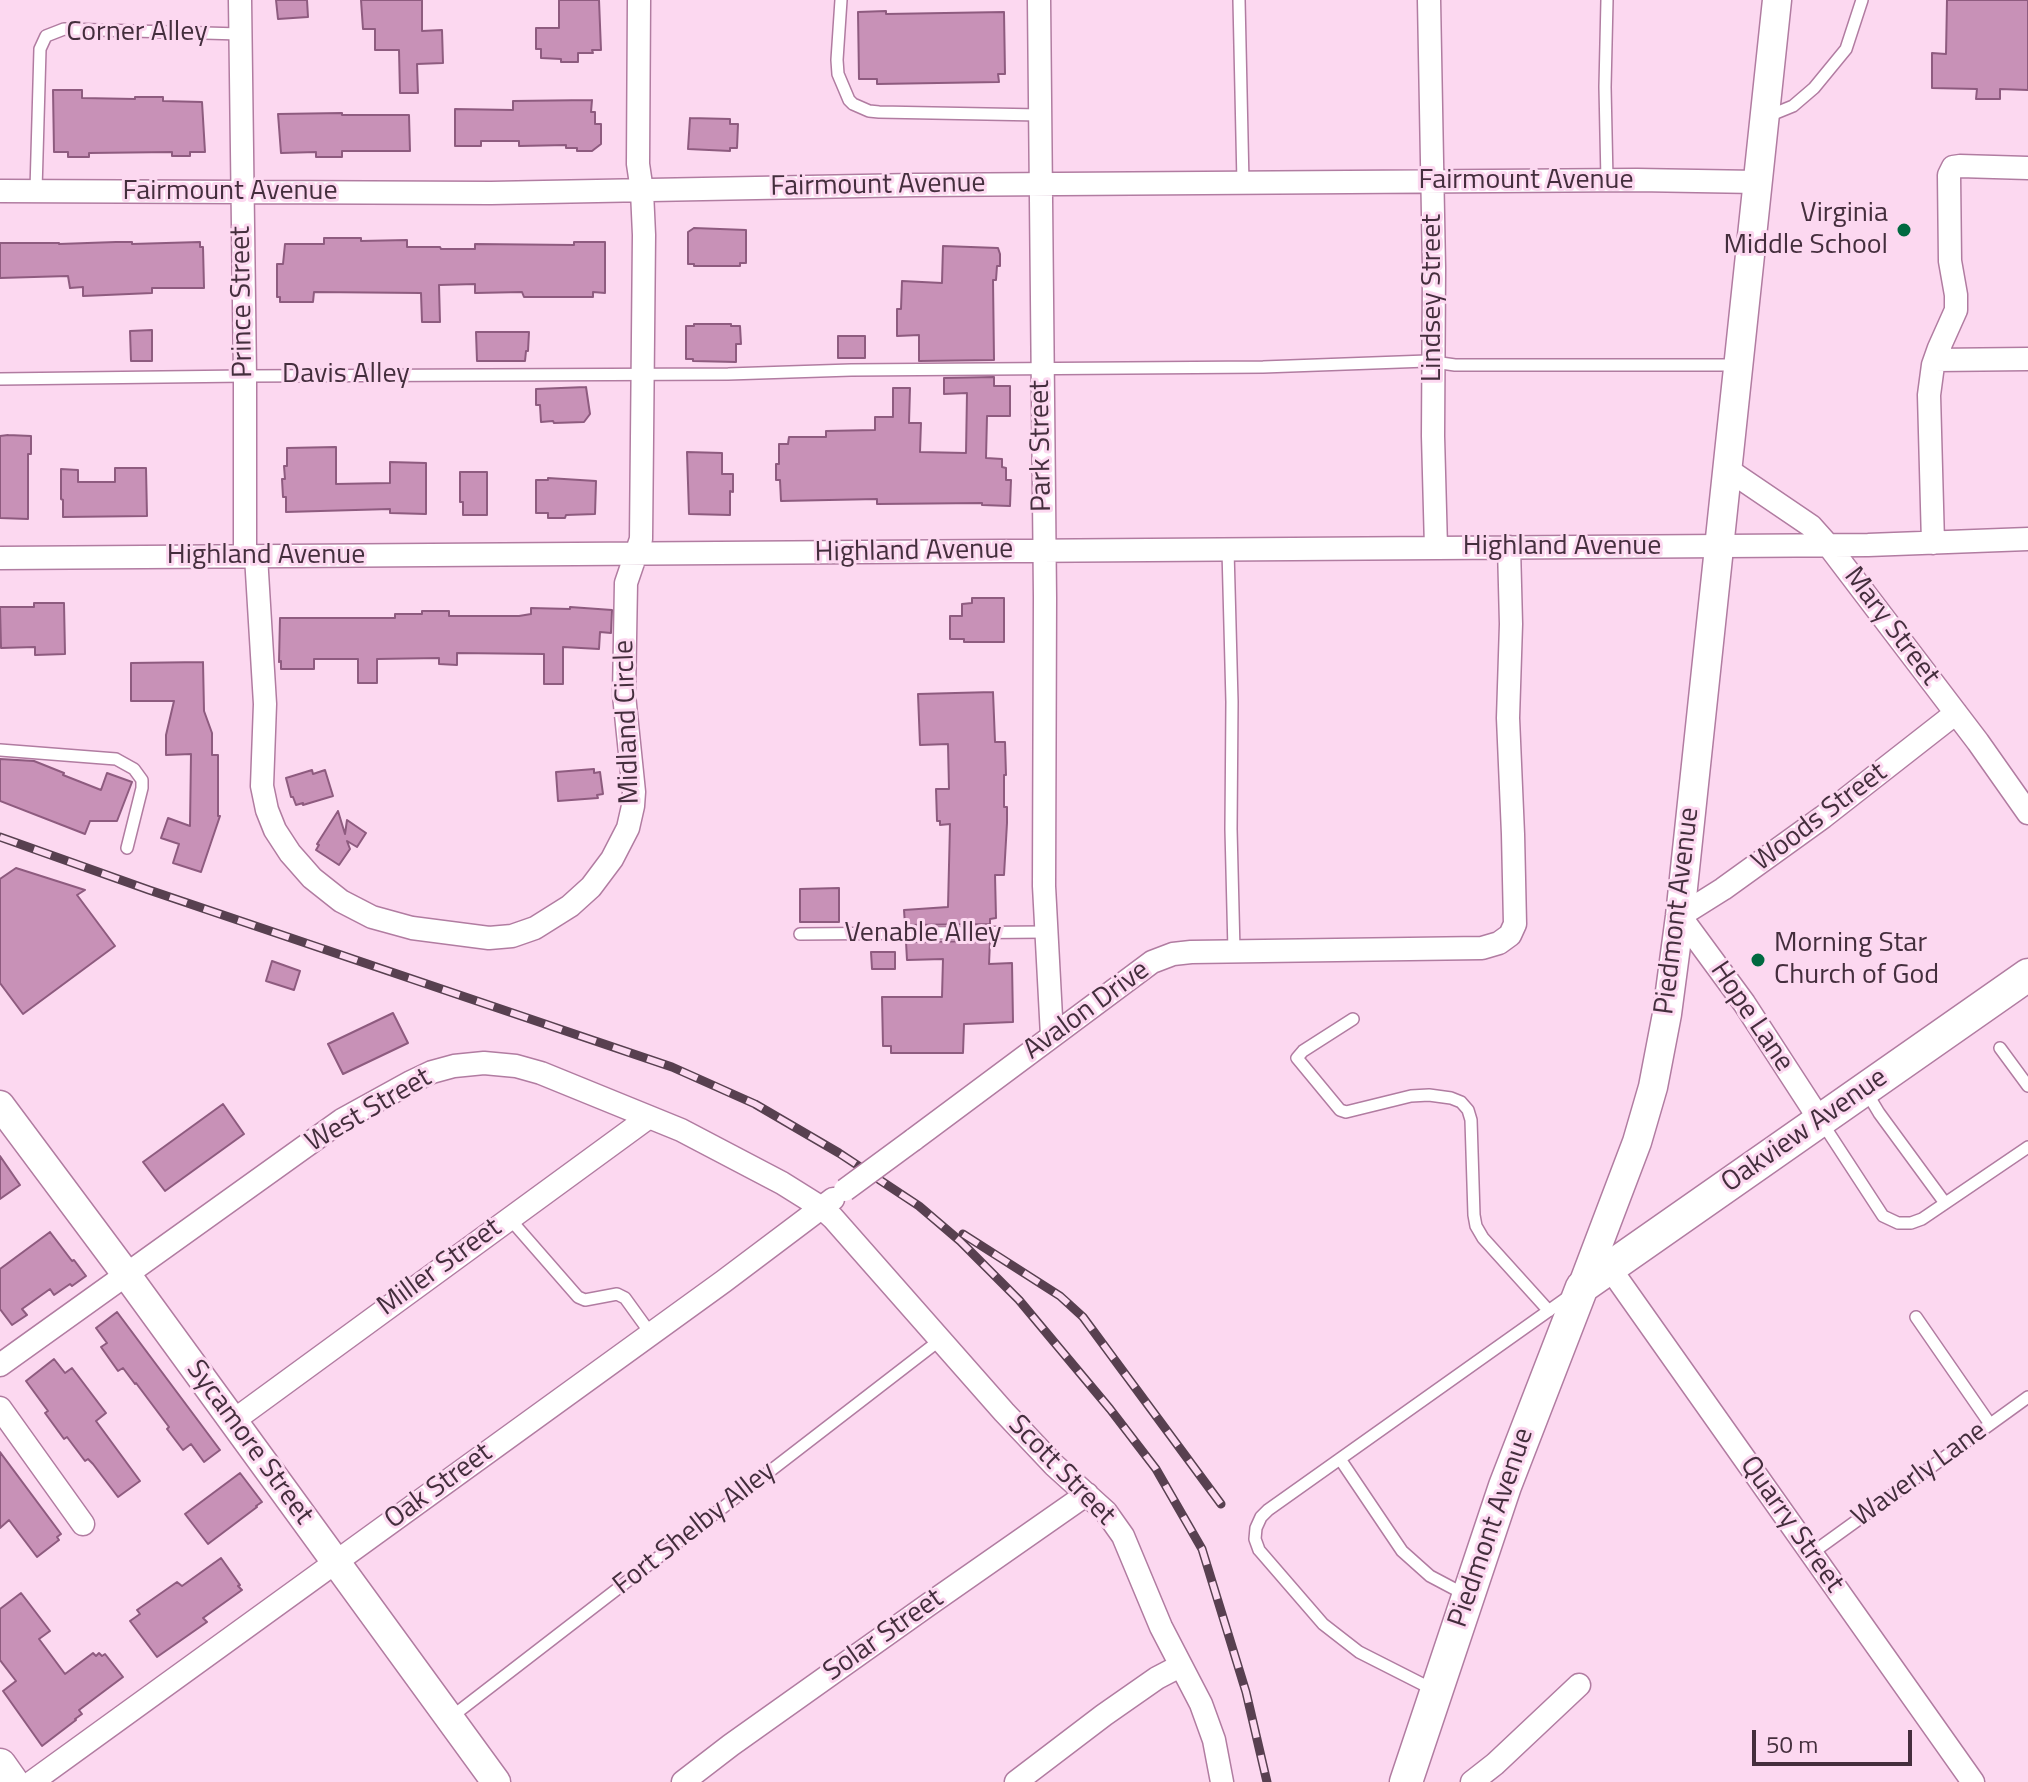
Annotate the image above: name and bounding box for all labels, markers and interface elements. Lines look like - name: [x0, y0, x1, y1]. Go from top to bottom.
- street label: Corner Alley: [66, 16, 208, 50]
- street label: Fairmount Avenue: [1418, 164, 1634, 198]
- street label: Fairmount Avenue: [770, 167, 986, 205]
- street label: Fairmount Avenue: [122, 175, 338, 209]
- place label: Virginia Middle School: [1724, 197, 1888, 263]
- street label: Lindsey Street: [1416, 214, 1450, 382]
- marker: Virginia Middle School: [1895, 221, 1913, 239]
- street label: Prince Street: [225, 226, 261, 378]
- street label: Davis Alley: [282, 358, 410, 392]
- street label: Park Street: [1024, 380, 1060, 512]
- street label: Highland Avenue: [1463, 530, 1661, 564]
- street label: Highland Avenue: [814, 533, 1014, 571]
- street label: Highland Avenue: [167, 539, 365, 573]
- street label: Mary Street: [1836, 561, 1946, 693]
- street label: Midland Circle: [608, 639, 648, 805]
- street label: Woods Street: [1746, 756, 1894, 880]
- street label: Piedmont Avenue: [1649, 806, 1707, 1016]
- street label: Venable Alley: [844, 917, 1002, 951]
- place label: Morning Star Church of God: [1774, 927, 1939, 993]
- marker: Morning Star Church of God: [1749, 951, 1767, 969]
- street label: Avalon Drive: [1018, 954, 1156, 1068]
- street label: Hope Lane: [1702, 956, 1800, 1078]
- street label: Oakview Avenue: [1716, 1061, 1894, 1201]
- street label: West Street: [300, 1062, 438, 1160]
- street label: Miller Street: [372, 1212, 508, 1324]
- street label: Sycamore Street: [178, 1354, 320, 1532]
- street label: Scott Street: [1000, 1409, 1122, 1533]
- street label: Waverly Lane: [1846, 1415, 1994, 1535]
- street label: Piedmont Avenue: [1442, 1424, 1542, 1632]
- street label: Oak Street: [379, 1437, 499, 1537]
- street label: Quarry Street: [1732, 1450, 1850, 1600]
- street label: Fort Shelby Alley: [607, 1455, 783, 1603]
- street label: Solar Street: [818, 1583, 950, 1689]
- scale bar: [1756, 1714, 1916, 1764]
- text: 50 m: [1766, 1726, 1818, 1762]

